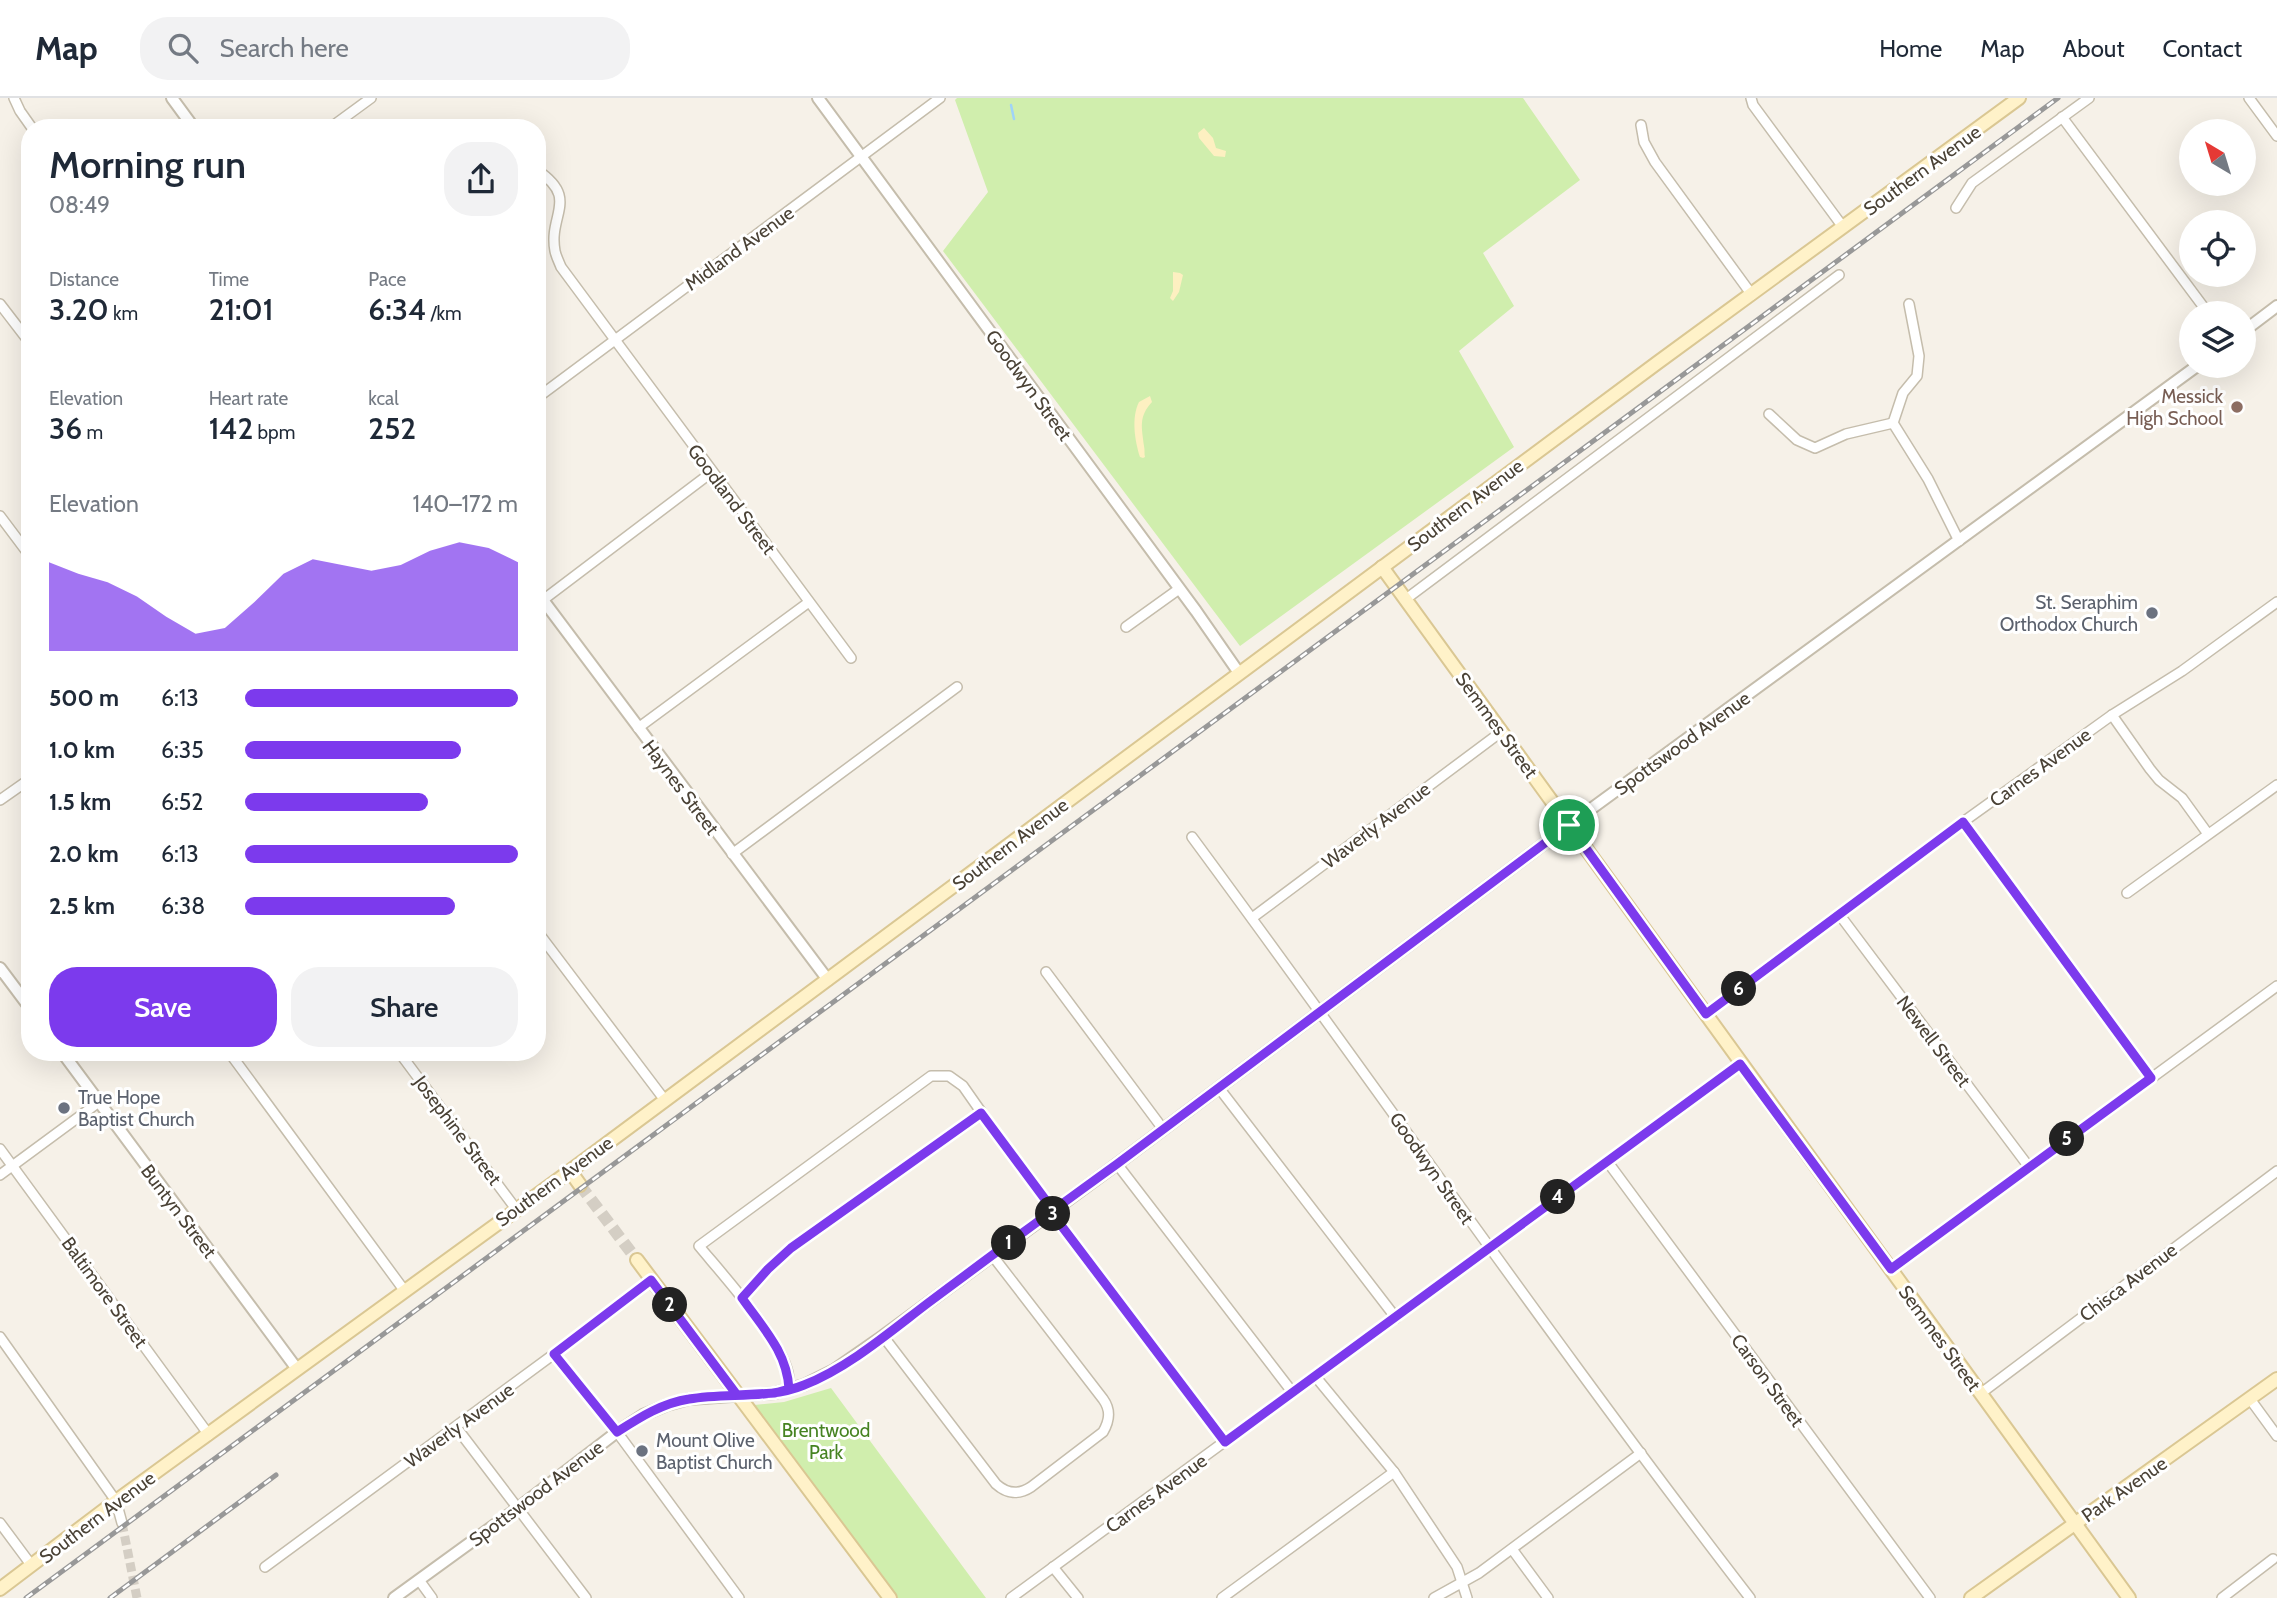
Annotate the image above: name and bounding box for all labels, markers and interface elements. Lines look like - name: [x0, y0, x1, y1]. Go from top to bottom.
- search box: [140, 17, 630, 80]
- text: Map: [35, 28, 98, 68]
- icon: search: [164, 29, 202, 67]
- text: Search here: [220, 32, 349, 64]
- text: Home: [1879, 34, 1942, 63]
- text: Map: [1980, 34, 2025, 63]
- text: About: [2063, 34, 2125, 63]
- text: Contact: [2163, 34, 2242, 63]
- north arrow: [2179, 119, 2256, 196]
- map controls: [2179, 119, 2256, 378]
- street label: Southern Avenue: [1859, 120, 1986, 221]
- text: Morning run: [49, 141, 246, 188]
- button: share: [444, 142, 518, 216]
- text: 08:49: [49, 191, 110, 219]
- street label: Midland Avenue: [680, 201, 798, 296]
- button: locate: [2179, 210, 2256, 287]
- text: Distance: [49, 268, 119, 291]
- text: Time: [209, 268, 249, 291]
- text: Pace: [368, 268, 406, 291]
- text: 3.20: [49, 291, 109, 328]
- text: 21:01: [209, 291, 273, 328]
- text: 6:34: [368, 291, 426, 328]
- button: layers: [2179, 301, 2256, 378]
- text: km: [109, 302, 138, 325]
- text: /km: [426, 302, 462, 325]
- street label: Goodwyn Street: [981, 325, 1077, 446]
- place label: Messick High School: [2126, 385, 2224, 430]
- text: Elevation: [49, 387, 123, 410]
- text: Heart rate: [209, 387, 288, 410]
- text: kcal: [368, 387, 399, 410]
- marker: Messick High School: [2229, 399, 2245, 415]
- text: 36: [49, 410, 82, 447]
- text: 142: [209, 410, 253, 447]
- text: 252: [368, 410, 416, 447]
- text: m: [82, 421, 103, 444]
- text: bpm: [253, 421, 295, 444]
- street label: Goodland Street: [683, 440, 781, 559]
- street label: Southern Avenue: [1403, 454, 1528, 556]
- text: Elevation: [49, 490, 139, 518]
- text: 140–172 m: [413, 490, 518, 518]
- place label: St. Seraphim Orthodox Church: [2000, 591, 2138, 636]
- marker: St. Seraphim Orthodox Church: [2144, 605, 2160, 621]
- street label: Semmes Street: [1451, 668, 1543, 783]
- text: 500 m: [49, 684, 119, 712]
- text: 6:13: [161, 684, 199, 712]
- street label: Spottswood Avenue: [1610, 686, 1755, 800]
- street label: Carnes Avenue: [1985, 723, 2096, 812]
- street label: Haynes Street: [637, 735, 724, 840]
- text: 1.0 km: [49, 736, 115, 764]
- text: 6:35: [161, 736, 204, 764]
- street label: Waverly Avenue: [1318, 777, 1435, 874]
- text: 1.5 km: [49, 788, 111, 816]
- text: 6:52: [161, 788, 203, 816]
- street label: Southern Avenue: [948, 793, 1073, 895]
- pin: [1539, 795, 1599, 855]
- icon: arrive: [1550, 806, 1588, 844]
- text: 2.0 km: [49, 840, 119, 868]
- text: 6:13: [161, 840, 199, 868]
- text: 2.5 km: [49, 892, 115, 920]
- text: 6:38: [161, 892, 205, 920]
- button: Save: [49, 967, 277, 1047]
- button: Share: [291, 967, 518, 1047]
- pin: 6: [1722, 972, 1756, 1006]
- text: 6: [1733, 977, 1744, 1000]
- street label: Newell Street: [1892, 991, 1976, 1092]
- street label: Josephine Street: [408, 1070, 507, 1190]
- place label: True Hope Baptist Church: [78, 1086, 195, 1131]
- marker: True Hope Baptist Church: [56, 1100, 72, 1116]
- street label: Goodwyn Street: [1385, 1108, 1479, 1229]
- pin: 5: [2050, 1122, 2084, 1156]
- text: 5: [2061, 1127, 2072, 1150]
- street label: Southern Avenue: [491, 1131, 618, 1232]
- street label: Buntyn Street: [136, 1160, 222, 1263]
- pin: 4: [1540, 1180, 1576, 1214]
- text: 4: [1552, 1185, 1563, 1208]
- pin: 3: [1036, 1196, 1070, 1232]
- text: 3: [1047, 1202, 1058, 1225]
- pin: 1: [992, 1226, 1026, 1260]
- text: 1: [1005, 1231, 1012, 1254]
- street label: Baltimore Street: [57, 1233, 153, 1353]
- street label: Chisca Avenue: [2075, 1238, 2182, 1327]
- street label: Semmes Street: [1894, 1281, 1986, 1396]
- pin: 2: [652, 1288, 688, 1322]
- text: 2: [664, 1293, 675, 1316]
- street label: Carson Street: [1726, 1329, 1809, 1432]
- street label: Waverly Avenue: [400, 1378, 519, 1473]
- park label: Brentwood Park: [782, 1419, 870, 1464]
- place label: Mount Olive Baptist Church: [656, 1429, 773, 1474]
- street label: Spottswood Avenue: [465, 1435, 608, 1551]
- marker: Mount Olive Baptist Church: [634, 1443, 650, 1459]
- street label: Carnes Avenue: [1101, 1449, 1212, 1538]
- street label: Park Avenue: [2077, 1452, 2172, 1527]
- street label: Southern Avenue: [35, 1466, 160, 1568]

